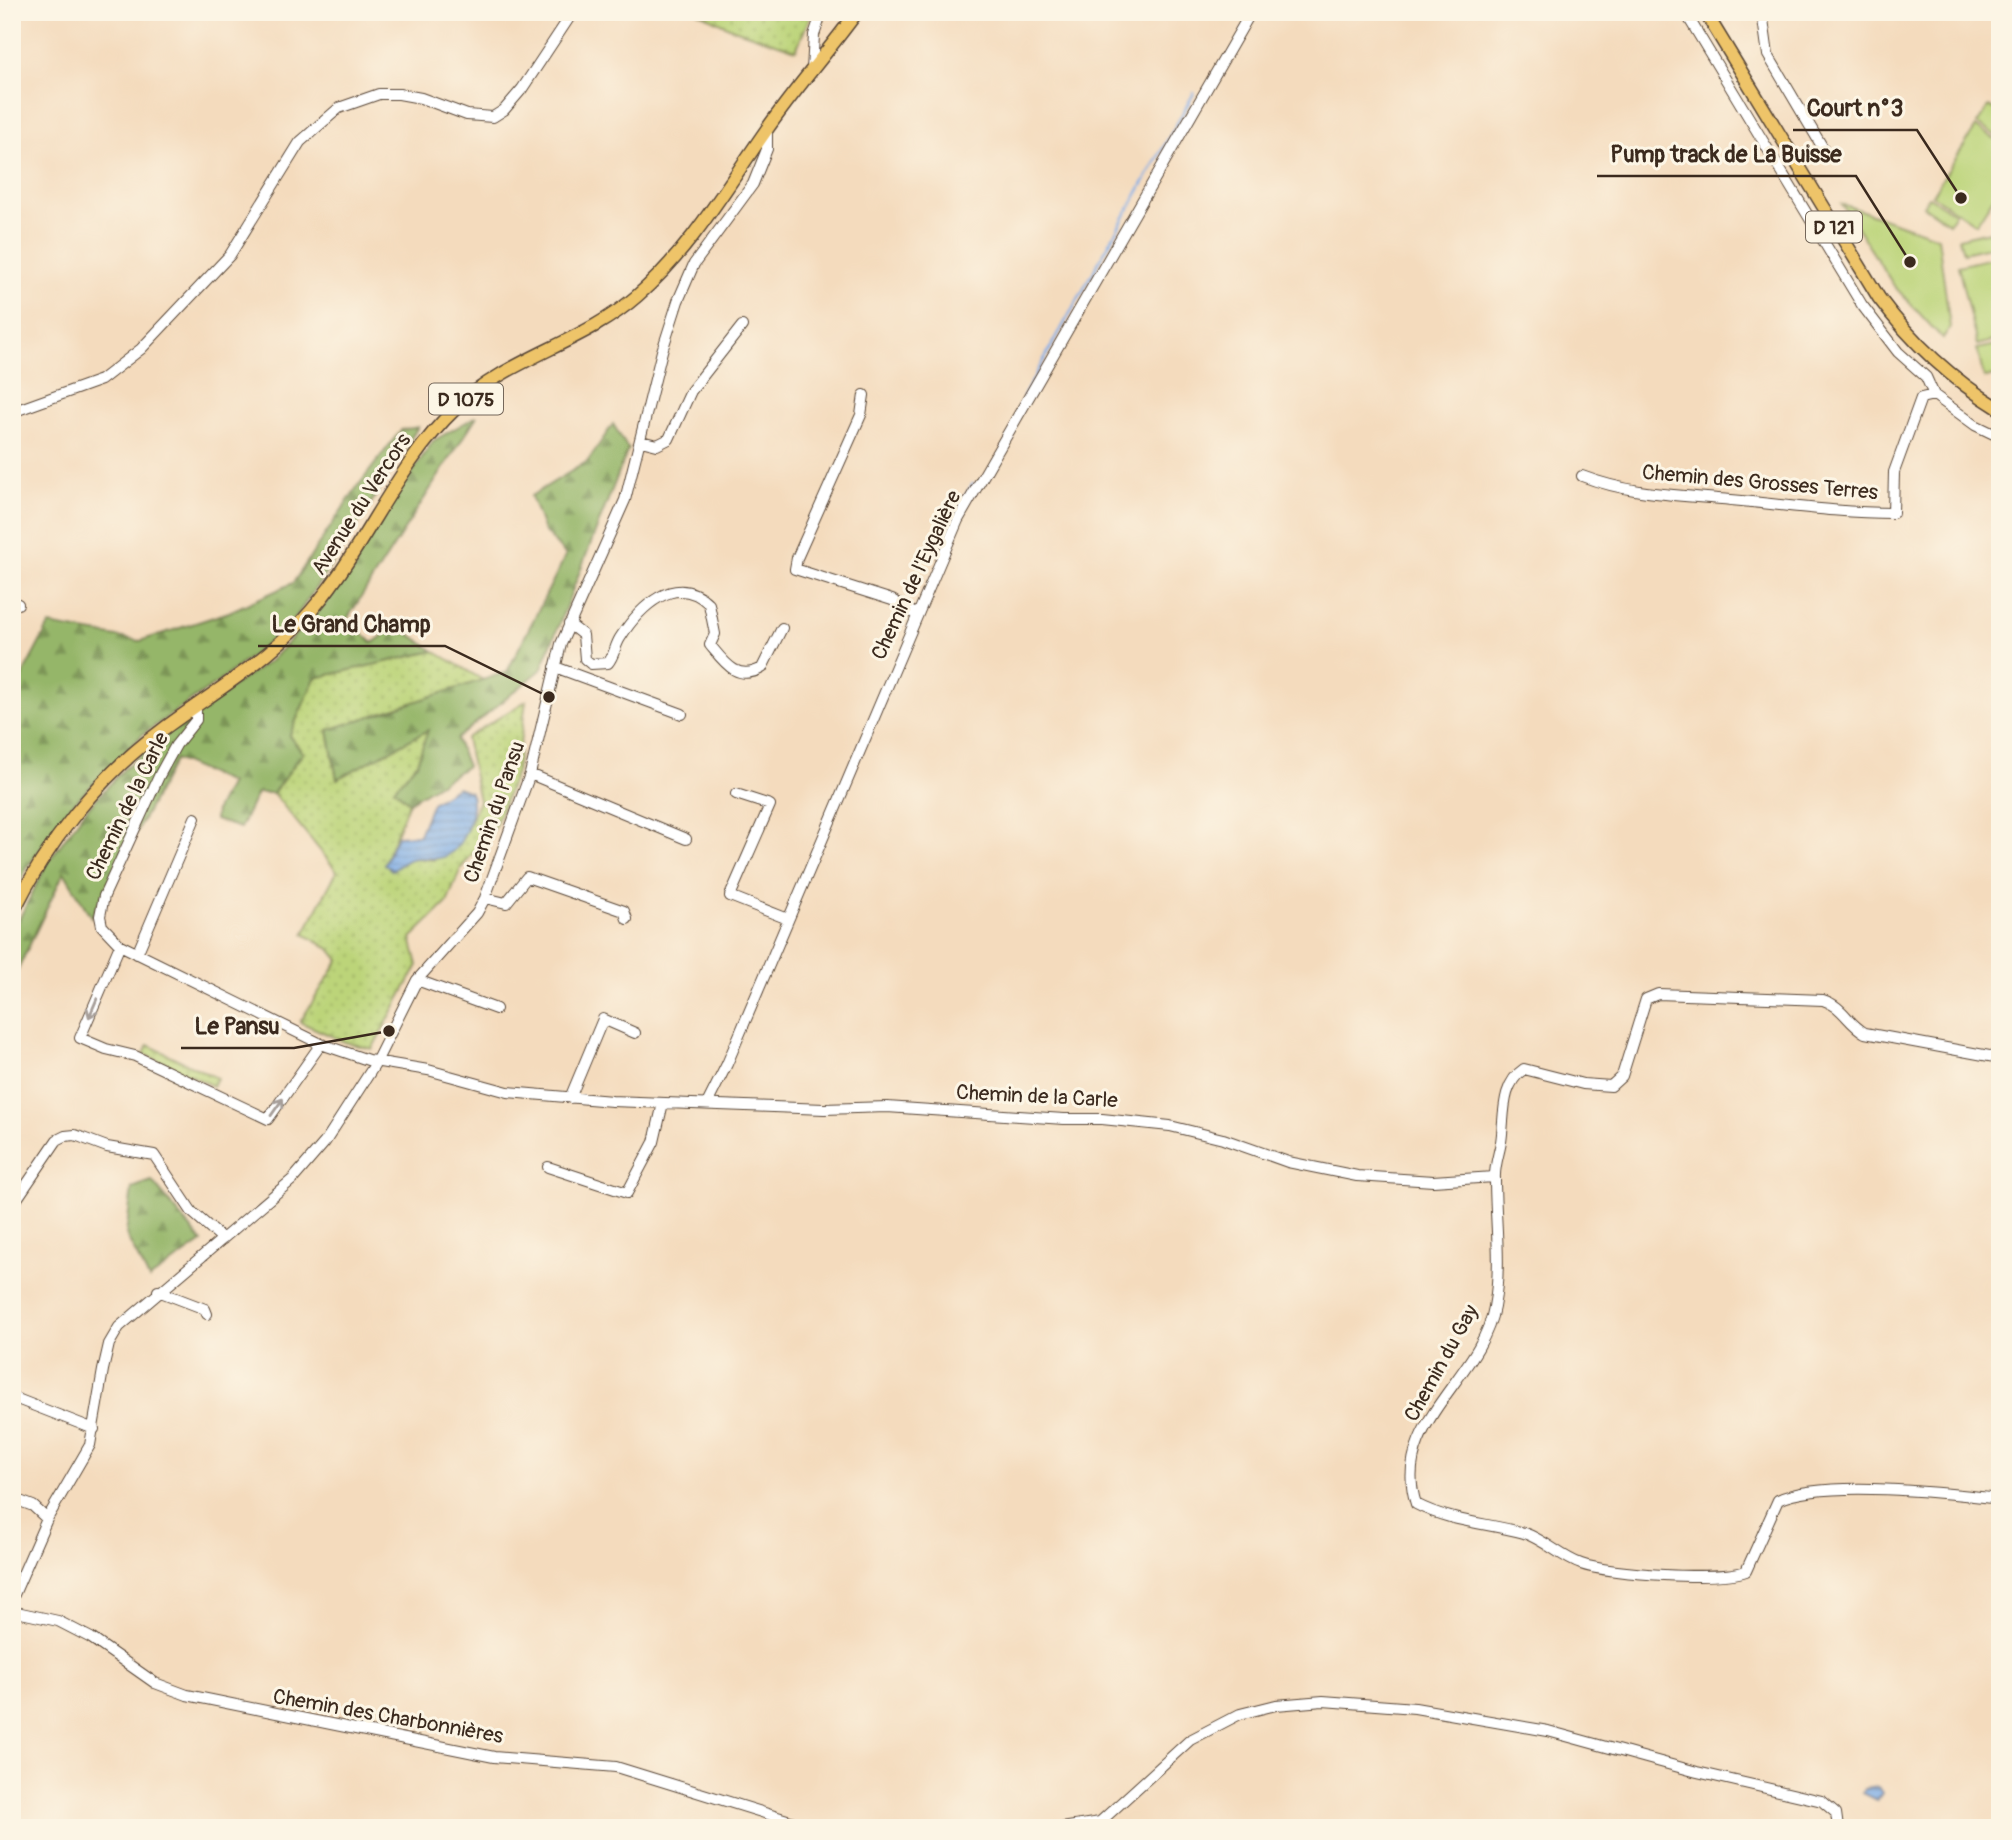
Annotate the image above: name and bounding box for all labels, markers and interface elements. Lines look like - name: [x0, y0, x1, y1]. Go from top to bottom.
- callout: Court n°3: [1793, 86, 1917, 130]
- text: Court n°3: [1807, 94, 1903, 123]
- callout: Pump track de La Buisse: [1597, 132, 1856, 176]
- text: Pump track de La Buisse: [1610, 140, 1842, 169]
- road number: D 121: [1806, 212, 1862, 243]
- road number: D 1075: [429, 384, 503, 414]
- street label: Avenue du Vercors: [305, 428, 418, 580]
- street label: Chemin des Grosses Terres: [1641, 459, 1880, 506]
- street label: Chemin de l'Eygalière: [865, 486, 968, 664]
- callout: Le Grand Champ: [258, 602, 445, 646]
- text: Le Grand Champ: [272, 610, 431, 639]
- street label: Chemin de la Carle: [80, 727, 175, 885]
- street label: Chemin du Pansu: [458, 738, 531, 886]
- one-way arrow: [86, 997, 99, 1019]
- callout: Le Pansu: [181, 1004, 294, 1048]
- text: Le Pansu: [194, 1012, 280, 1041]
- street label: Chemin de la Carle: [955, 1079, 1119, 1114]
- one-way arrow: [270, 1098, 284, 1117]
- street label: Chemin du Gay: [1398, 1300, 1485, 1426]
- street label: Chemin des Charbonnières: [271, 1683, 506, 1750]

